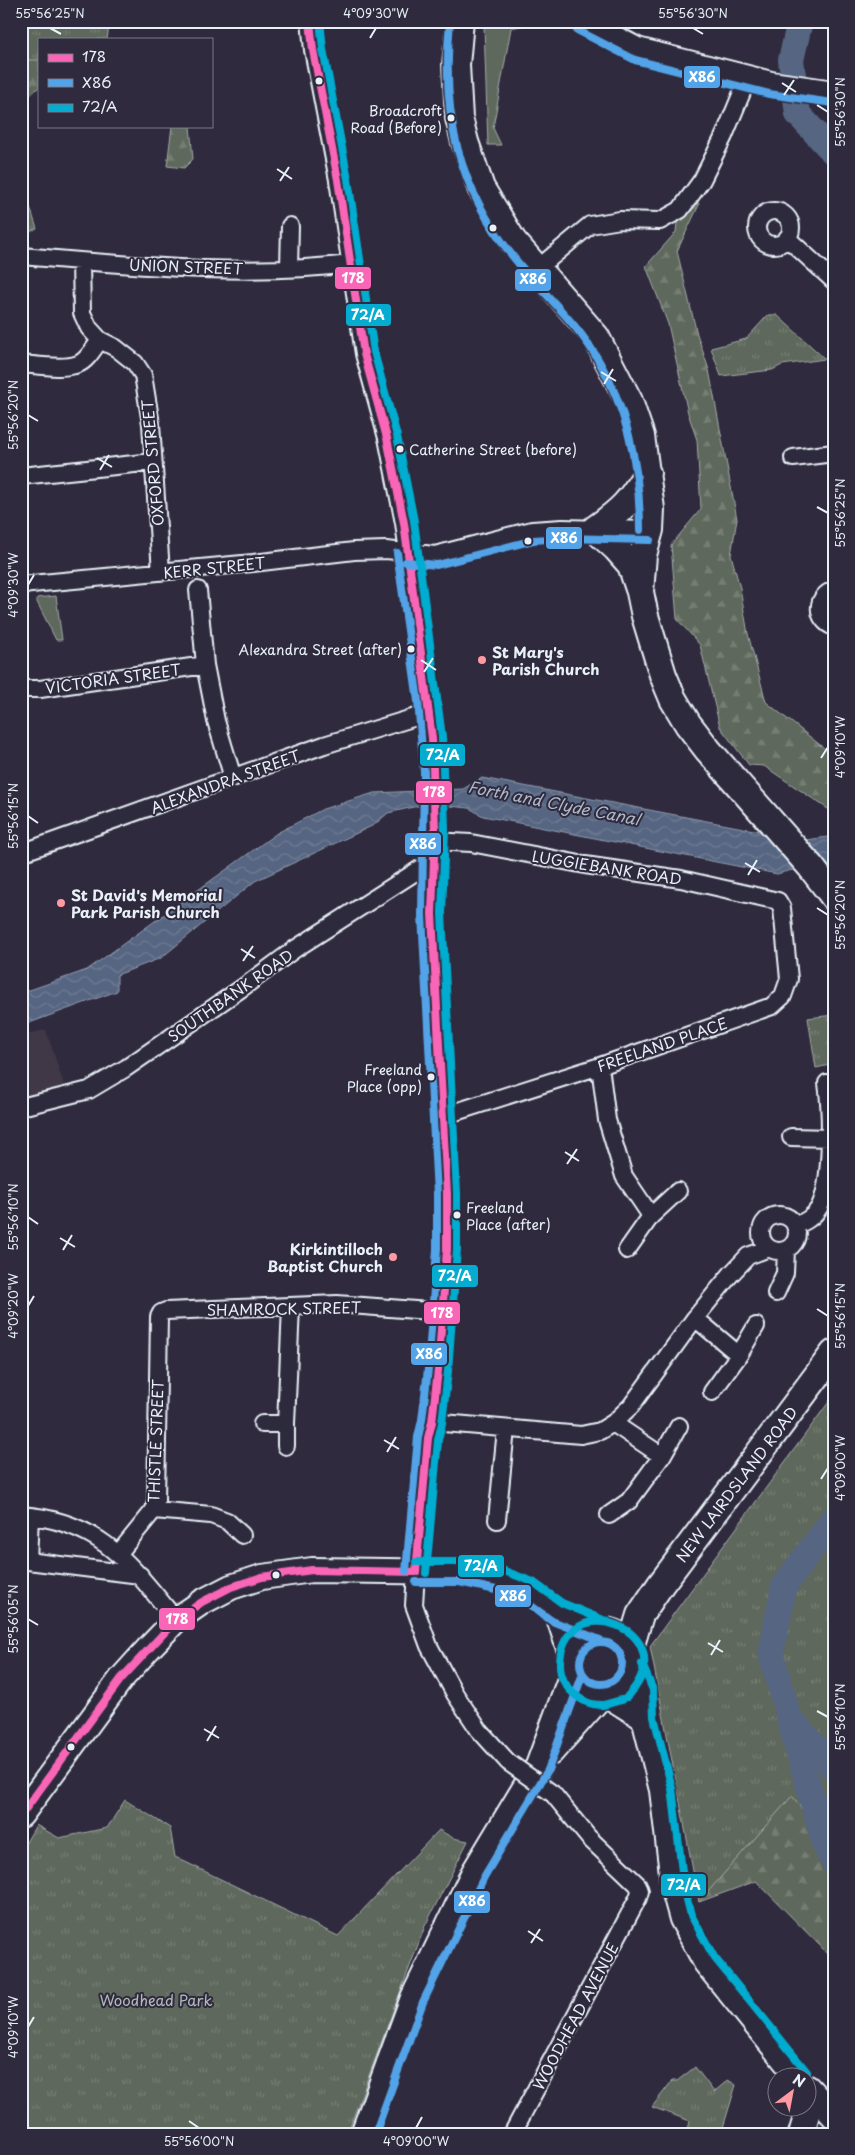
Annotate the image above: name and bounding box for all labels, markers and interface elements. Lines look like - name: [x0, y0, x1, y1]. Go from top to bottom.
- text: 55°56'25"N: [15, 4, 85, 22]
- text: 4°09'30"W: [343, 4, 409, 22]
- text: 55°56'30"N: [658, 4, 728, 22]
- legend: [38, 38, 212, 128]
- text: 178: [82, 44, 106, 67]
- line badge: X86: [683, 65, 721, 89]
- text: X86: [687, 66, 716, 87]
- text: X86: [82, 70, 111, 93]
- unlabelled marker: [314, 76, 324, 86]
- text: 55°56'30"N: [831, 77, 849, 147]
- text: 72/A: [82, 94, 118, 117]
- place label: Broadcroft Road (Before): [350, 100, 442, 138]
- marker: Broadcroft Road (Before): [446, 113, 456, 123]
- unlabelled marker: [488, 223, 498, 233]
- street label: UNION STREET: [129, 253, 244, 280]
- line badge: 178: [334, 266, 372, 290]
- text: 178: [341, 267, 365, 288]
- line badge: X86: [514, 268, 552, 292]
- text: X86: [518, 268, 547, 289]
- line badge: 72/A: [345, 303, 392, 327]
- text: 72/A: [351, 304, 385, 325]
- text: 55°56'20"N: [4, 380, 22, 450]
- street label: OXFORD STREET: [135, 398, 169, 527]
- place label: Catherine Street (before): [409, 439, 577, 460]
- marker: Catherine Street (before): [395, 444, 405, 454]
- text: 55°56'25"N: [831, 478, 849, 548]
- line badge: X86: [545, 526, 583, 550]
- text: X86: [549, 527, 578, 548]
- unlabelled marker: [523, 536, 533, 546]
- street label: KERR STREET: [162, 550, 267, 584]
- text: 4°09'30"W: [4, 552, 22, 618]
- place label: Alexandra Street (after): [239, 639, 402, 660]
- place label: St Mary's Parish Church: [492, 640, 599, 680]
- marker: Alexandra Street (after): [406, 644, 416, 654]
- marker: St Mary's Parish Church: [476, 654, 488, 666]
- street label: VICTORIA STREET: [44, 657, 183, 699]
- text: 4°09'10"W: [831, 715, 849, 778]
- street label: ALEXANDRA STREET: [147, 743, 304, 819]
- line badge: 72/A: [419, 743, 466, 767]
- text: 72/A: [426, 744, 460, 765]
- water label: Forth and Clyde Canal: [466, 774, 644, 831]
- line badge: 178: [415, 780, 453, 804]
- text: 178: [422, 781, 446, 802]
- text: 55°56'15"N: [4, 783, 22, 849]
- line badge: X86: [404, 832, 442, 856]
- text: X86: [408, 833, 437, 854]
- street label: LUGGIEBANK ROAD: [530, 844, 684, 890]
- text: 55°56'20"N: [831, 880, 849, 950]
- place label: St David's Memorial Park Parish Church: [71, 883, 222, 923]
- marker: St David's Memorial Park Parish Church: [55, 897, 67, 909]
- street label: SOUTHBANK ROAD: [163, 943, 297, 1047]
- street label: FREELAND PLACE: [594, 1011, 730, 1077]
- place label: Freeland Place (opp): [347, 1059, 422, 1097]
- marker: Freeland Place (opp): [426, 1072, 436, 1082]
- text: 55°56'10"N: [4, 1183, 22, 1251]
- place label: Freeland Place (after): [466, 1197, 551, 1235]
- marker: Freeland Place (after): [452, 1210, 462, 1220]
- place label: Kirkintilloch Baptist Church: [267, 1237, 383, 1277]
- marker: Kirkintilloch Baptist Church: [387, 1251, 399, 1263]
- line badge: 72/A: [431, 1264, 479, 1288]
- text: 72/A: [438, 1265, 472, 1286]
- text: 4°09'20"W: [4, 1272, 22, 1339]
- text: 55°56'15"N: [831, 1283, 849, 1349]
- street label: SHAMROCK STREET: [207, 1295, 362, 1321]
- line badge: 178: [423, 1301, 461, 1325]
- text: 178: [430, 1302, 454, 1323]
- line badge: X86: [410, 1342, 448, 1366]
- text: X86: [414, 1343, 443, 1364]
- street label: THISTLE STREET: [141, 1378, 169, 1503]
- street label: NEW LAIRDSLAND ROAD: [670, 1401, 802, 1567]
- text: 4°09'00"W: [831, 1434, 849, 1501]
- line badge: 72/A: [457, 1554, 505, 1578]
- text: 72/A: [464, 1555, 498, 1576]
- unlabelled marker: [271, 1570, 281, 1580]
- text: 55°56'05"N: [4, 1584, 22, 1654]
- line badge: X86: [494, 1584, 532, 1608]
- text: X86: [498, 1585, 527, 1606]
- line badge: 178: [158, 1607, 196, 1631]
- text: 178: [165, 1608, 189, 1629]
- text: 55°56'10"N: [831, 1683, 849, 1751]
- unlabelled marker: [66, 1742, 76, 1752]
- line badge: 72/A: [660, 1873, 707, 1897]
- text: 72/A: [667, 1874, 701, 1895]
- line badge: X86: [453, 1890, 491, 1914]
- text: X86: [457, 1890, 486, 1911]
- street label: WOODHEAD AVENUE: [526, 1938, 624, 2094]
- park label: Woodhead Park: [99, 1988, 213, 2011]
- text: 4°09'10"W: [4, 1995, 22, 2058]
- north arrow: [768, 2068, 818, 2118]
- text: N: [789, 2069, 809, 2092]
- text: 55°56'00"N: [164, 2132, 234, 2150]
- text: 4°09'00"W: [383, 2132, 450, 2150]

